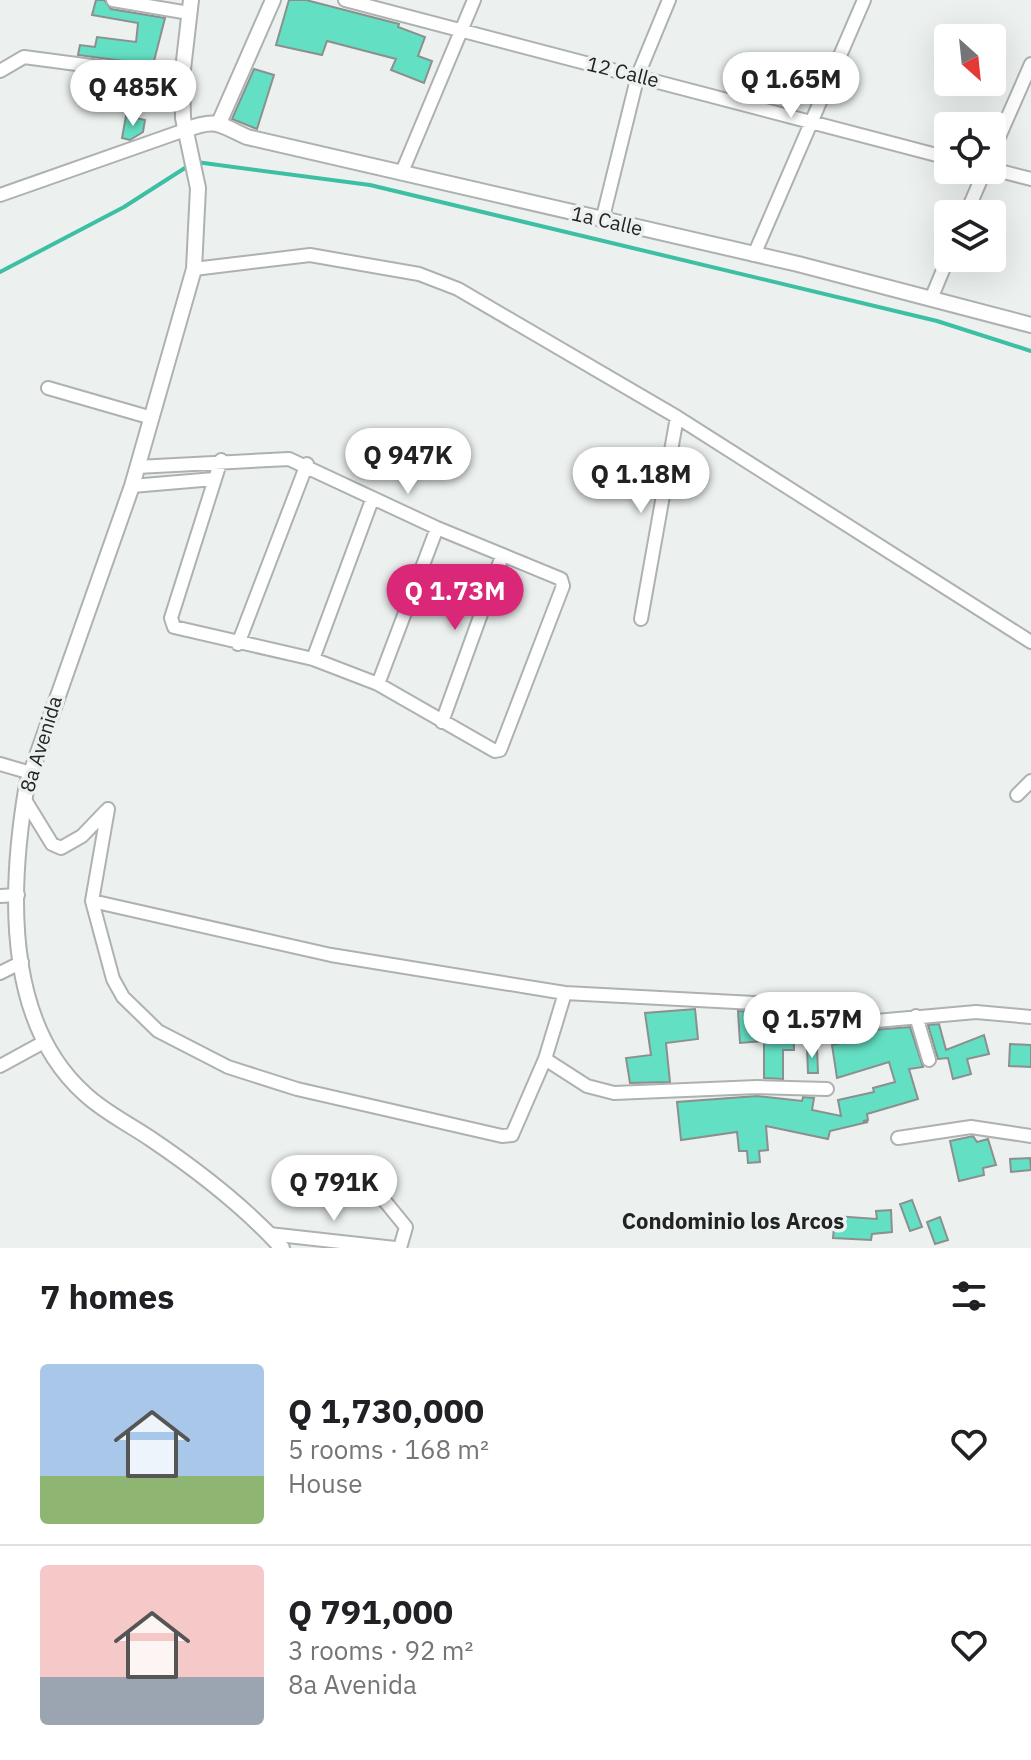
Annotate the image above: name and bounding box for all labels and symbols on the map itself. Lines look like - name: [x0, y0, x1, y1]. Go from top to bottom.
- north arrow: [934, 24, 1006, 96]
- street label: 12 Calle: [584, 50, 662, 94]
- pin: Q 1.65M: [717, 52, 865, 120]
- pin: Q 485K: [68, 60, 198, 128]
- street label: 1a Calle: [569, 199, 645, 242]
- pin: Q 947K: [343, 428, 473, 496]
- pin: Q 1.18M: [567, 447, 715, 515]
- pin: Q 1.73M: [381, 564, 529, 632]
- street label: 8a Avenida: [13, 692, 68, 795]
- pin: Q 1.57M: [738, 992, 886, 1060]
- pin: Q 791K: [269, 1155, 399, 1223]
- district label: Condominio los Arcos: [622, 1206, 844, 1235]

